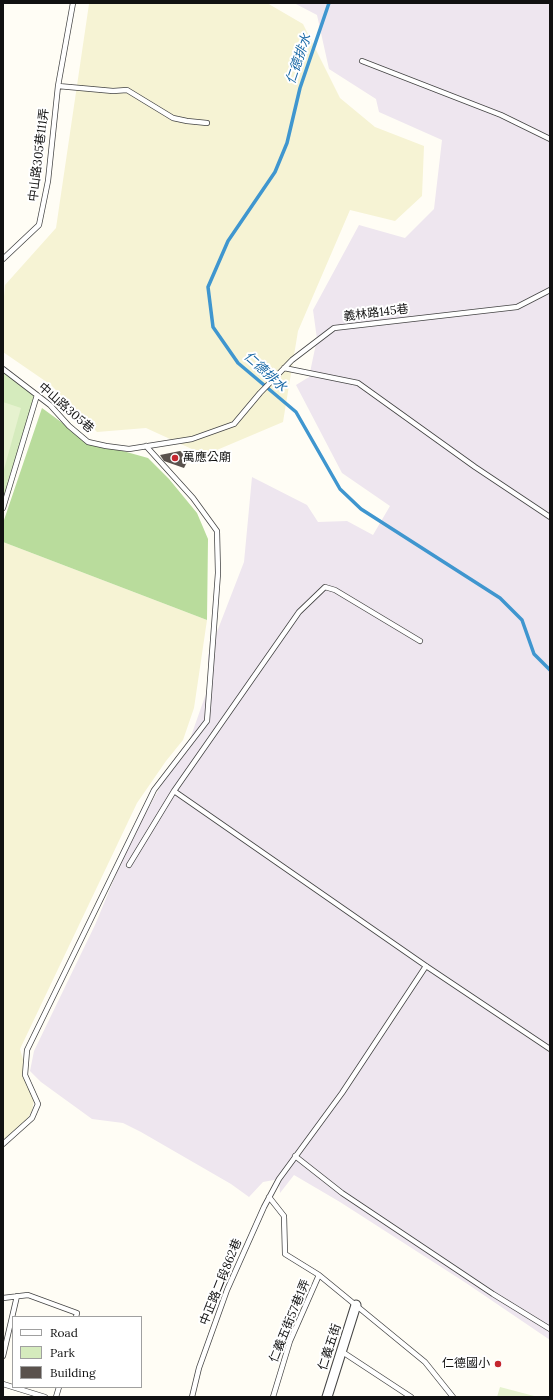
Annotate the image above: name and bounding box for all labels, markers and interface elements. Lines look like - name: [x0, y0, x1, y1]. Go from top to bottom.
- water label: 仁德排水: [283, 32, 315, 86]
- street label: 中山路305巷111弄: [26, 108, 52, 202]
- street label: 義林路145巷: [343, 302, 409, 324]
- water label: 仁德排水: [240, 349, 290, 395]
- street label: 中山路305巷: [35, 380, 97, 436]
- place label: 萬應公廟: [183, 451, 231, 465]
- marker: 萬應公廟: [170, 453, 180, 463]
- street label: 中正路二段862巷: [197, 1237, 245, 1327]
- street label: 仁義五街57巷1弄: [267, 1277, 313, 1365]
- legend: [12, 1316, 142, 1388]
- street label: 仁義五街: [316, 1322, 344, 1372]
- text: Road: [50, 1325, 78, 1340]
- text: Park: [50, 1345, 75, 1360]
- place label: 仁德國小: [442, 1357, 490, 1371]
- marker: 仁德國小: [493, 1359, 503, 1369]
- text: Building: [50, 1365, 96, 1380]

